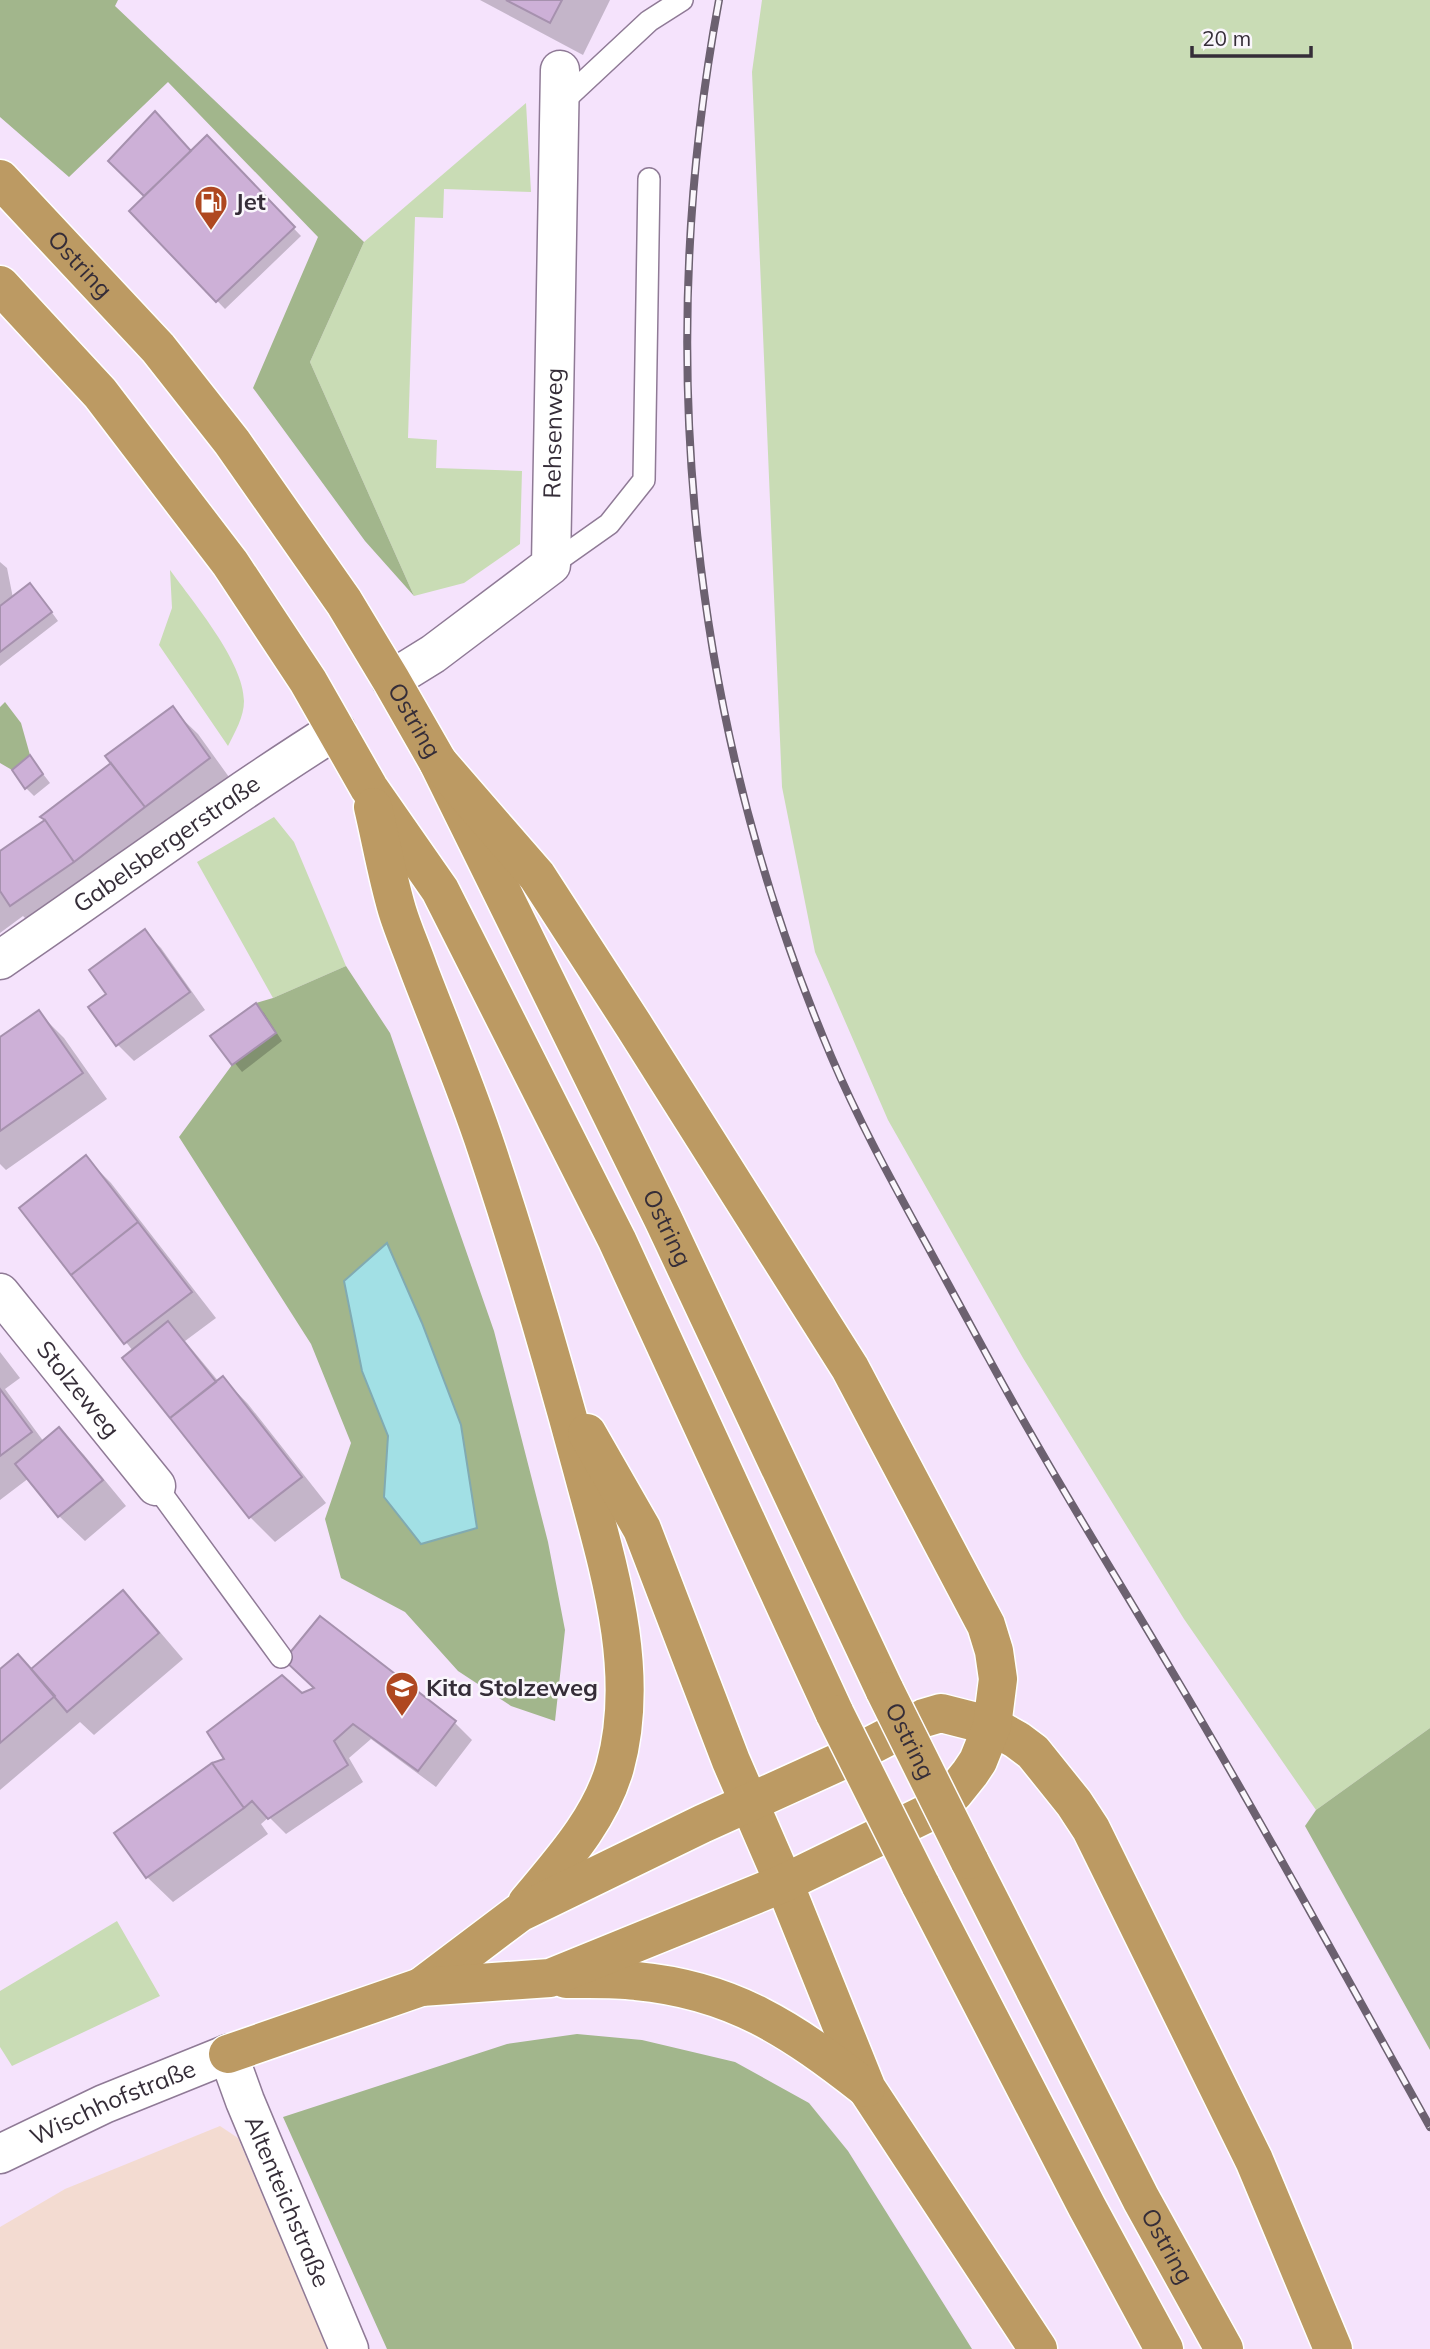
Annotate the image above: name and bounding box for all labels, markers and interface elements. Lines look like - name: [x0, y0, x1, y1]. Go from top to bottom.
- scale bar: [1192, 14, 1311, 58]
- text: 20 m: [1202, 25, 1251, 51]
- fuel station icon: Jet: [192, 183, 230, 232]
- place label: Jet: [235, 186, 266, 216]
- street label: Ostring: [42, 224, 120, 304]
- street label: Rehsenweg: [536, 368, 569, 499]
- street label: Ostring: [382, 677, 448, 763]
- street label: Gabelsbergerstraße: [67, 768, 265, 919]
- street label: Ostring: [637, 1184, 699, 1271]
- street label: Stolzeweg: [31, 1334, 127, 1443]
- school or university icon: Kita Stolzeweg: [383, 1669, 421, 1718]
- place label: Kita Stolzeweg: [426, 1672, 598, 1702]
- street label: Ostring: [879, 1697, 942, 1784]
- street label: Wischhofstraße: [25, 2053, 200, 2151]
- street label: Altenteichstraße: [239, 2111, 337, 2291]
- street label: Ostring: [1135, 2203, 1201, 2289]

